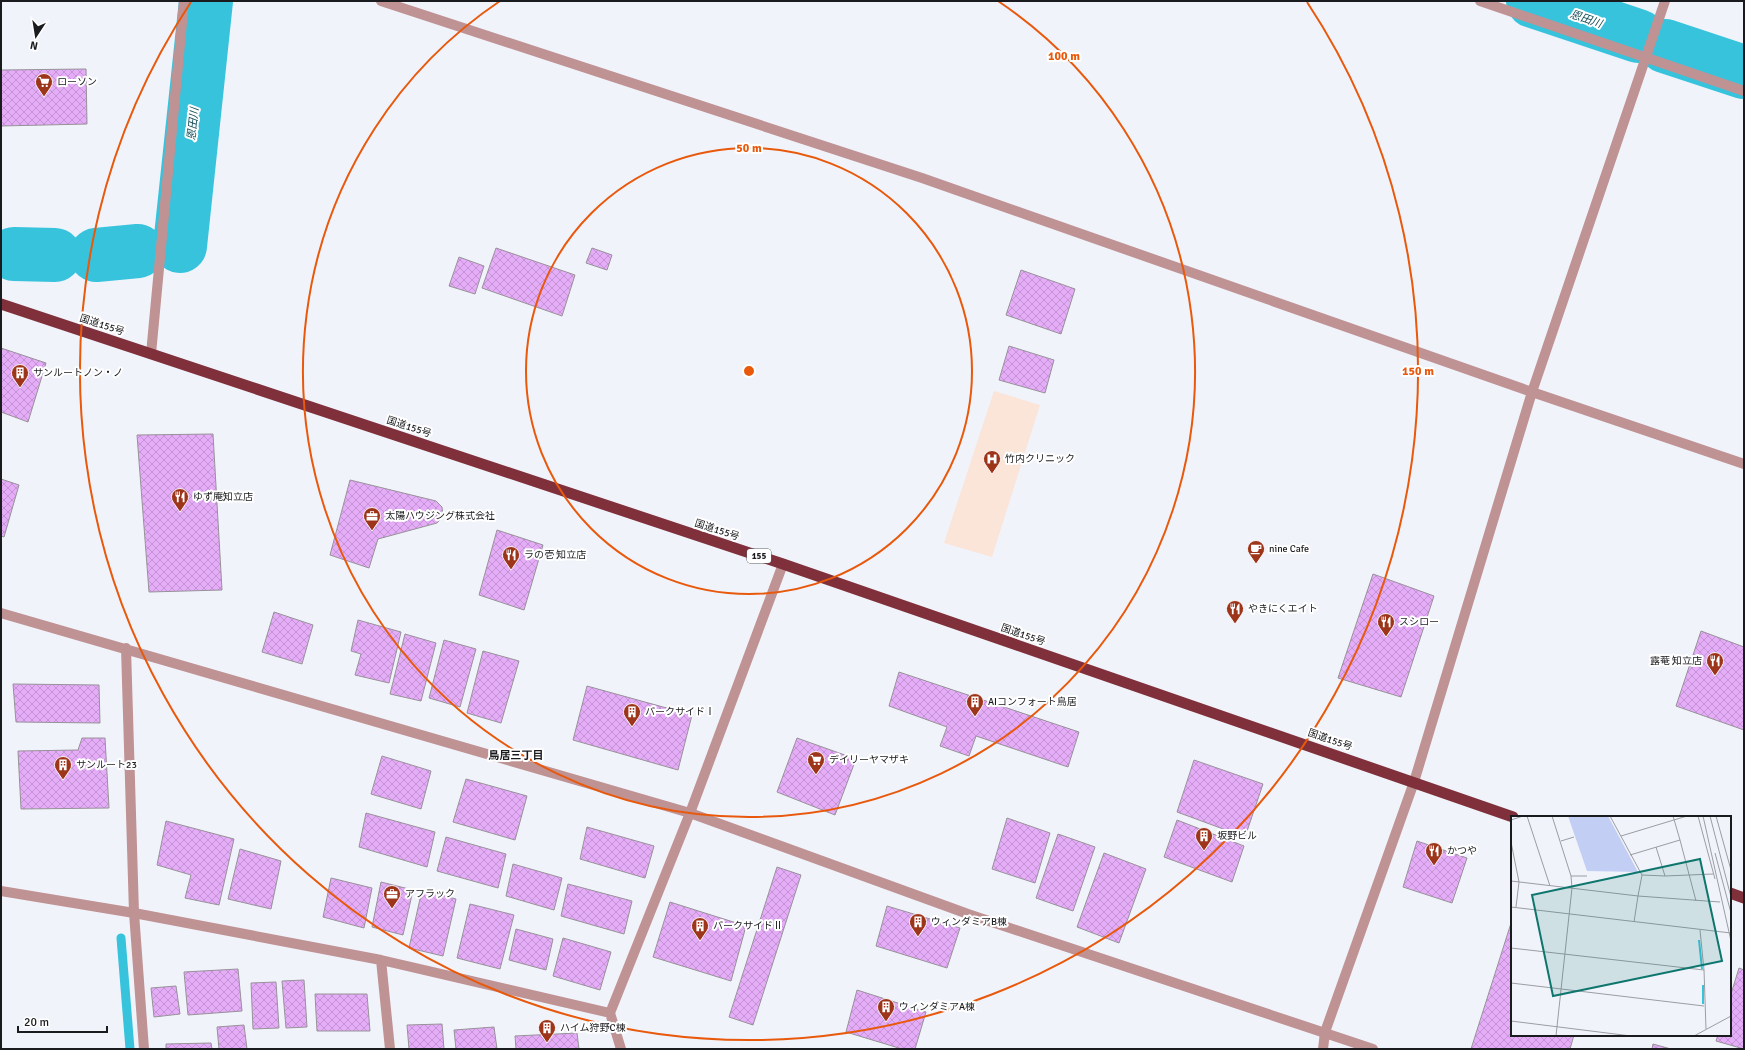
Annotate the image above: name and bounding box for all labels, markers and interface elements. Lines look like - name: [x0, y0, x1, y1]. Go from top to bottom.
- water label: 恩田川: [1568, 7, 1605, 31]
- north arrow: [16, 16, 56, 56]
- text: N: [29, 38, 39, 52]
- text: 100 m: [1048, 49, 1080, 64]
- supermarket icon: ローソン: [34, 72, 54, 97]
- place label: ローソン: [57, 76, 97, 88]
- water label: 恩田川: [185, 106, 201, 141]
- text: 50 m: [736, 141, 762, 156]
- street label: 国道155号: [78, 312, 126, 338]
- building icon: サンルートノン・ノ: [10, 363, 30, 388]
- centre of rings: [742, 364, 756, 378]
- text: 150 m: [1402, 364, 1434, 379]
- place label: サンルートノン・ノ: [33, 367, 123, 379]
- street label: 国道155号: [385, 414, 433, 440]
- hospital icon: 竹内クリニック: [982, 449, 1002, 474]
- place label: 竹内クリニック: [1005, 453, 1075, 465]
- restaurant icon: ゆず庵知立店: [170, 487, 190, 512]
- place label: ゆず庵知立店: [193, 491, 253, 503]
- office icon: 太陽ハウジング株式会社: [362, 506, 382, 531]
- place label: 太陽ハウジング株式会社: [385, 510, 495, 522]
- street label: 国道155号: [693, 517, 741, 543]
- cafe icon: nine Cafe: [1246, 539, 1266, 564]
- place label: nine Cafe: [1269, 543, 1309, 555]
- restaurant icon: ラの壱 知立店: [501, 545, 521, 570]
- place label: ラの壱 知立店: [524, 549, 586, 561]
- road number: 155: [747, 549, 771, 563]
- restaurant icon: やきにくエイト: [1225, 599, 1245, 624]
- place label: やきにくエイト: [1248, 603, 1318, 615]
- restaurant icon: スシロー: [1376, 612, 1396, 637]
- place label: スシロー: [1399, 616, 1439, 628]
- street label: 国道155号: [999, 622, 1047, 648]
- restaurant icon: 露菴 知立店: [1705, 651, 1725, 676]
- place label: 露菴 知立店: [1650, 655, 1702, 667]
- building icon: AIコンフォート鳥居: [965, 692, 985, 717]
- place label: AIコンフォート鳥居: [988, 696, 1077, 708]
- building icon: パークサイドⅠ: [622, 702, 642, 727]
- place label: パークサイドⅠ: [645, 706, 715, 718]
- street label: 国道155号: [1306, 727, 1354, 753]
- district label: 鳥居三丁目: [489, 749, 544, 762]
- supermarket icon: デイリーヤマザキ: [806, 750, 826, 775]
- place label: デイリーヤマザキ: [829, 754, 909, 766]
- building icon: サンルート23: [53, 755, 73, 780]
- place label: サンルート23: [76, 759, 137, 771]
- inset map: [1511, 816, 1731, 1036]
- building icon: 坂野ビル: [1194, 826, 1214, 851]
- place label: 坂野ビル: [1217, 830, 1257, 842]
- restaurant icon: かつや: [1424, 841, 1444, 866]
- place label: かつや: [1447, 845, 1477, 857]
- office icon: アフラック: [382, 884, 402, 909]
- place label: アフラック: [405, 888, 455, 900]
- building icon: ウィンダミアB棟: [908, 912, 928, 937]
- building icon: パークサイドⅡ: [690, 916, 710, 941]
- place label: ウィンダミアB棟: [931, 916, 1007, 928]
- place label: パークサイドⅡ: [713, 920, 783, 932]
- building icon: ウィンダミアA棟: [876, 997, 896, 1022]
- place label: ウィンダミアA棟: [899, 1001, 975, 1013]
- scale bar: [18, 1008, 107, 1034]
- text: 20 m: [24, 1015, 49, 1030]
- building icon: ハイム狩野C棟: [537, 1018, 557, 1043]
- place label: ハイム狩野C棟: [560, 1022, 626, 1034]

